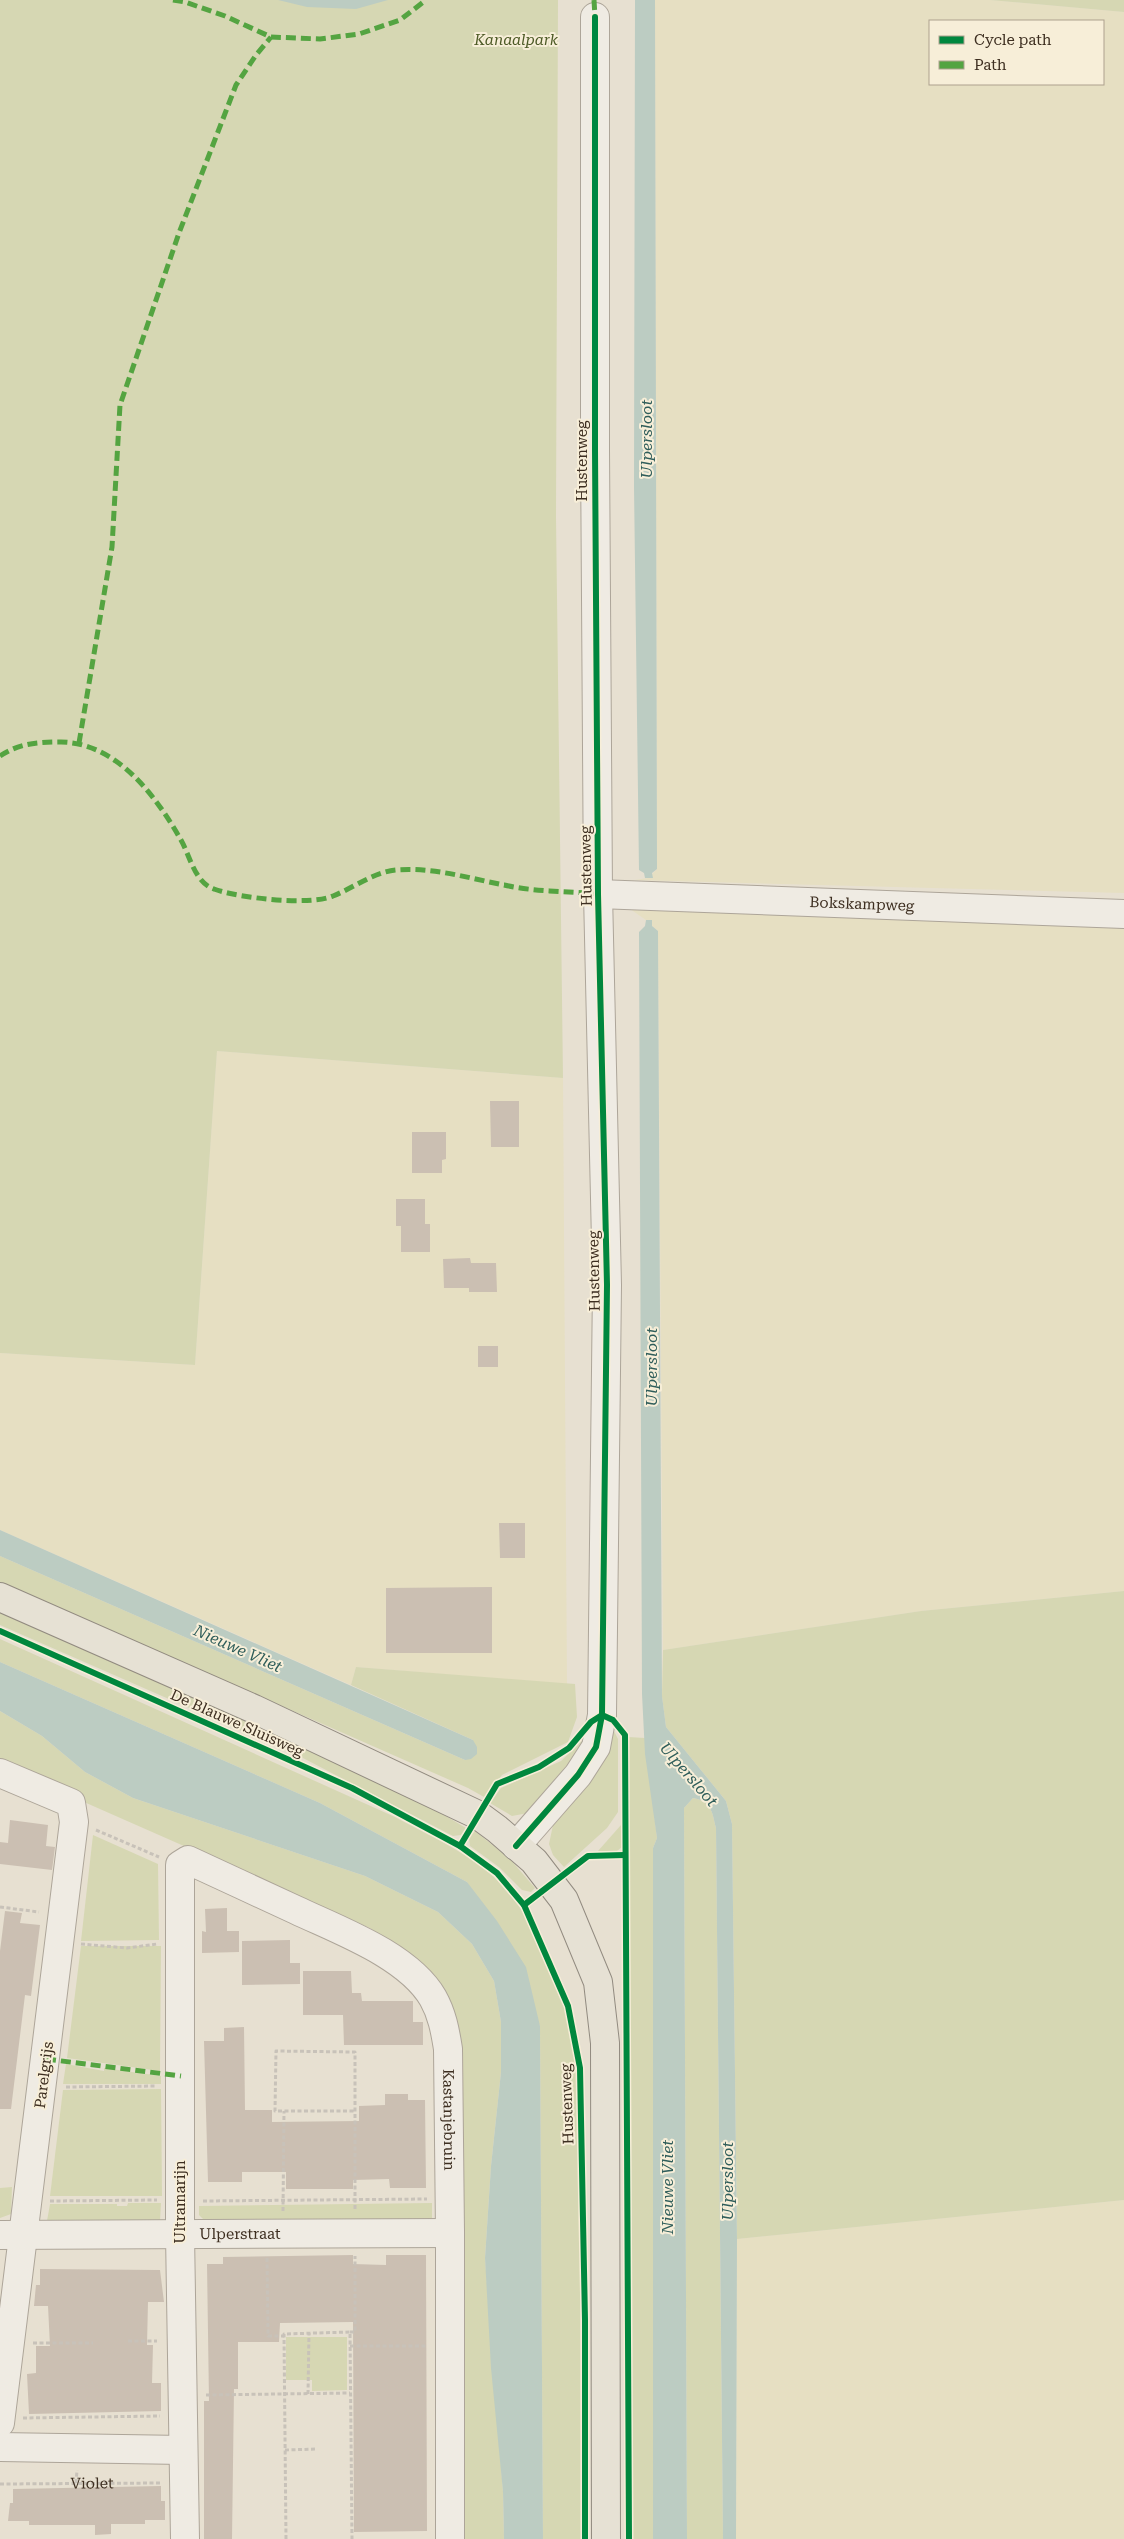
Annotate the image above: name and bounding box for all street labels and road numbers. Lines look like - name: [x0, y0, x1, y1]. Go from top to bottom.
- street label: Hustenweg: [573, 420, 591, 501]
- street label: Hustenweg: [576, 825, 596, 907]
- street label: Bokskampweg: [809, 893, 915, 915]
- street label: Hustenweg: [584, 1230, 604, 1312]
- street label: De Blauwe Sluisweg: [168, 1685, 307, 1761]
- street label: Parelgrijs: [31, 2041, 57, 2109]
- street label: Hustenweg: [557, 2063, 577, 2145]
- street label: Kastanjebruin: [439, 2069, 458, 2171]
- street label: Ultramarijn: [171, 2160, 189, 2244]
- street label: Ulperstraat: [199, 2225, 281, 2243]
- street label: Violet: [70, 2474, 114, 2493]

